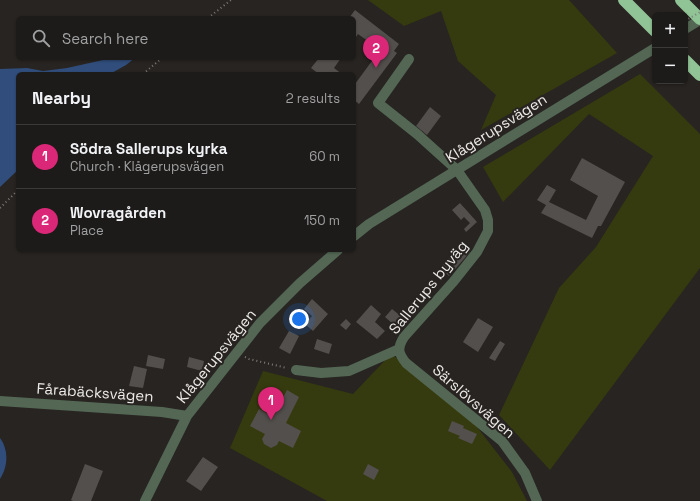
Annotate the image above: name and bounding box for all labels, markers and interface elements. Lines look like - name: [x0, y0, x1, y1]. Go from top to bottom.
- map controls: [652, 12, 688, 84]
- button: +: [652, 12, 688, 48]
- search box: [16, 16, 356, 60]
- icon: search: [30, 27, 52, 49]
- text: Search here: [62, 29, 148, 48]
- pin: 2: [363, 35, 389, 68]
- button: −: [652, 48, 688, 84]
- text: Nearby: [32, 87, 91, 109]
- street label: Klågerupsvägen: [442, 89, 550, 167]
- text: 2 results: [286, 90, 340, 107]
- text: Södra Sallerups kyrka: [70, 139, 228, 158]
- text: 1: [42, 148, 48, 165]
- text: 60 m: [309, 148, 340, 165]
- text: Church · Klågerupsvägen: [70, 158, 224, 175]
- text: Wovragården: [70, 203, 166, 222]
- text: 2: [41, 212, 49, 229]
- text: 150 m: [304, 212, 340, 229]
- text: Place: [70, 222, 104, 239]
- street label: Sallerups byväg: [384, 236, 472, 338]
- street label: Klågerupsvägen: [172, 305, 260, 407]
- your location: [289, 309, 309, 329]
- street label: Särslövsvägen: [429, 360, 519, 442]
- street label: Fårabäcksvägen: [36, 378, 154, 406]
- pin: 1: [258, 387, 284, 420]

